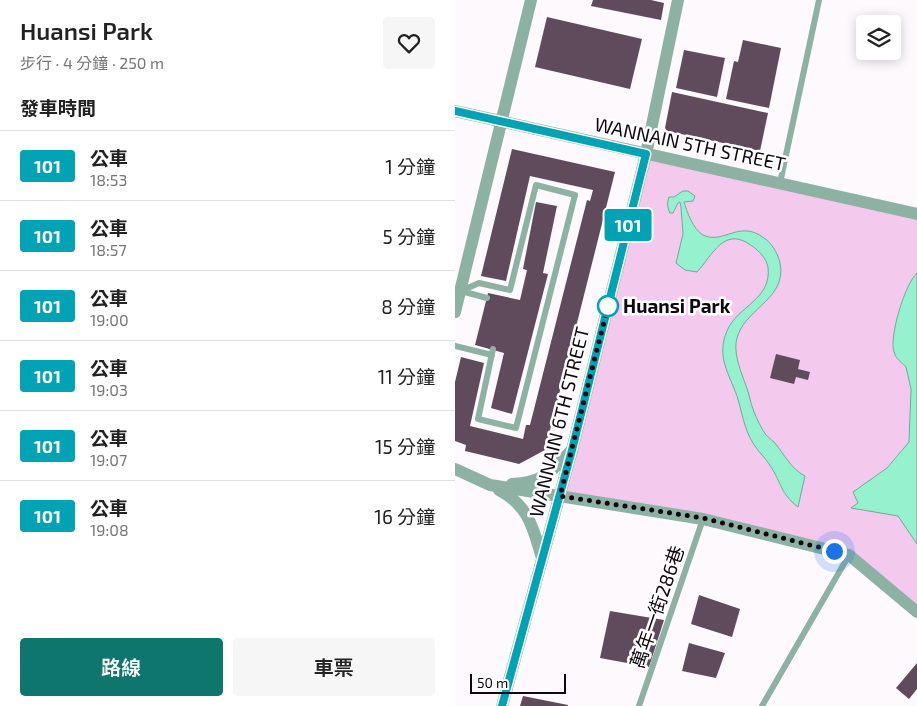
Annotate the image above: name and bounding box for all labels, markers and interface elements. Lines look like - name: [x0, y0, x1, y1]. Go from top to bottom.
- map controls: [856, 15, 901, 60]
- button: layers: [856, 15, 901, 60]
- text: Huansi Park: [20, 16, 153, 45]
- button: heart: [383, 17, 435, 69]
- text: 步行 · 4 分鐘 · 250 m: [20, 53, 164, 72]
- text: 發車時間: [20, 96, 96, 119]
- street label: WANNAIN 5TH STREET: [593, 112, 788, 175]
- text: 公車: [90, 146, 128, 169]
- text: 101: [34, 155, 61, 177]
- text: 1 分鐘: [385, 155, 435, 178]
- text: 18:53: [90, 170, 127, 189]
- line badge: 101: [599, 209, 657, 241]
- text: 101: [615, 214, 641, 236]
- text: 公車: [90, 216, 128, 239]
- text: 101: [34, 225, 61, 247]
- text: 5 分鐘: [383, 225, 435, 248]
- text: 18:57: [90, 240, 127, 259]
- text: 公車: [90, 286, 128, 309]
- place label: Huansi Park: [623, 294, 731, 317]
- text: 101: [34, 295, 61, 317]
- text: 8 分鐘: [381, 295, 435, 318]
- marker: Huansi Park: [597, 295, 619, 317]
- text: 19:00: [90, 310, 129, 329]
- street label: WANNAIN 6TH STREET: [524, 324, 593, 519]
- text: 公車: [90, 356, 128, 379]
- text: 101: [34, 365, 61, 387]
- text: 11 分鐘: [378, 365, 435, 388]
- text: 19:03: [90, 380, 128, 399]
- text: 公車: [90, 426, 128, 449]
- text: 101: [34, 435, 61, 457]
- text: 15 分鐘: [375, 435, 435, 458]
- text: 19:07: [90, 450, 127, 469]
- text: 公車: [90, 496, 128, 519]
- text: 101: [34, 505, 61, 527]
- text: 16 分鐘: [374, 505, 435, 528]
- text: 19:08: [90, 520, 129, 539]
- your location: [822, 539, 847, 564]
- street label: 萬年一街286巷: [625, 543, 688, 671]
- button: 路線: [20, 638, 223, 696]
- button: 車票: [233, 638, 435, 696]
- scale bar: [470, 671, 566, 694]
- text: 50 m: [477, 674, 508, 691]

